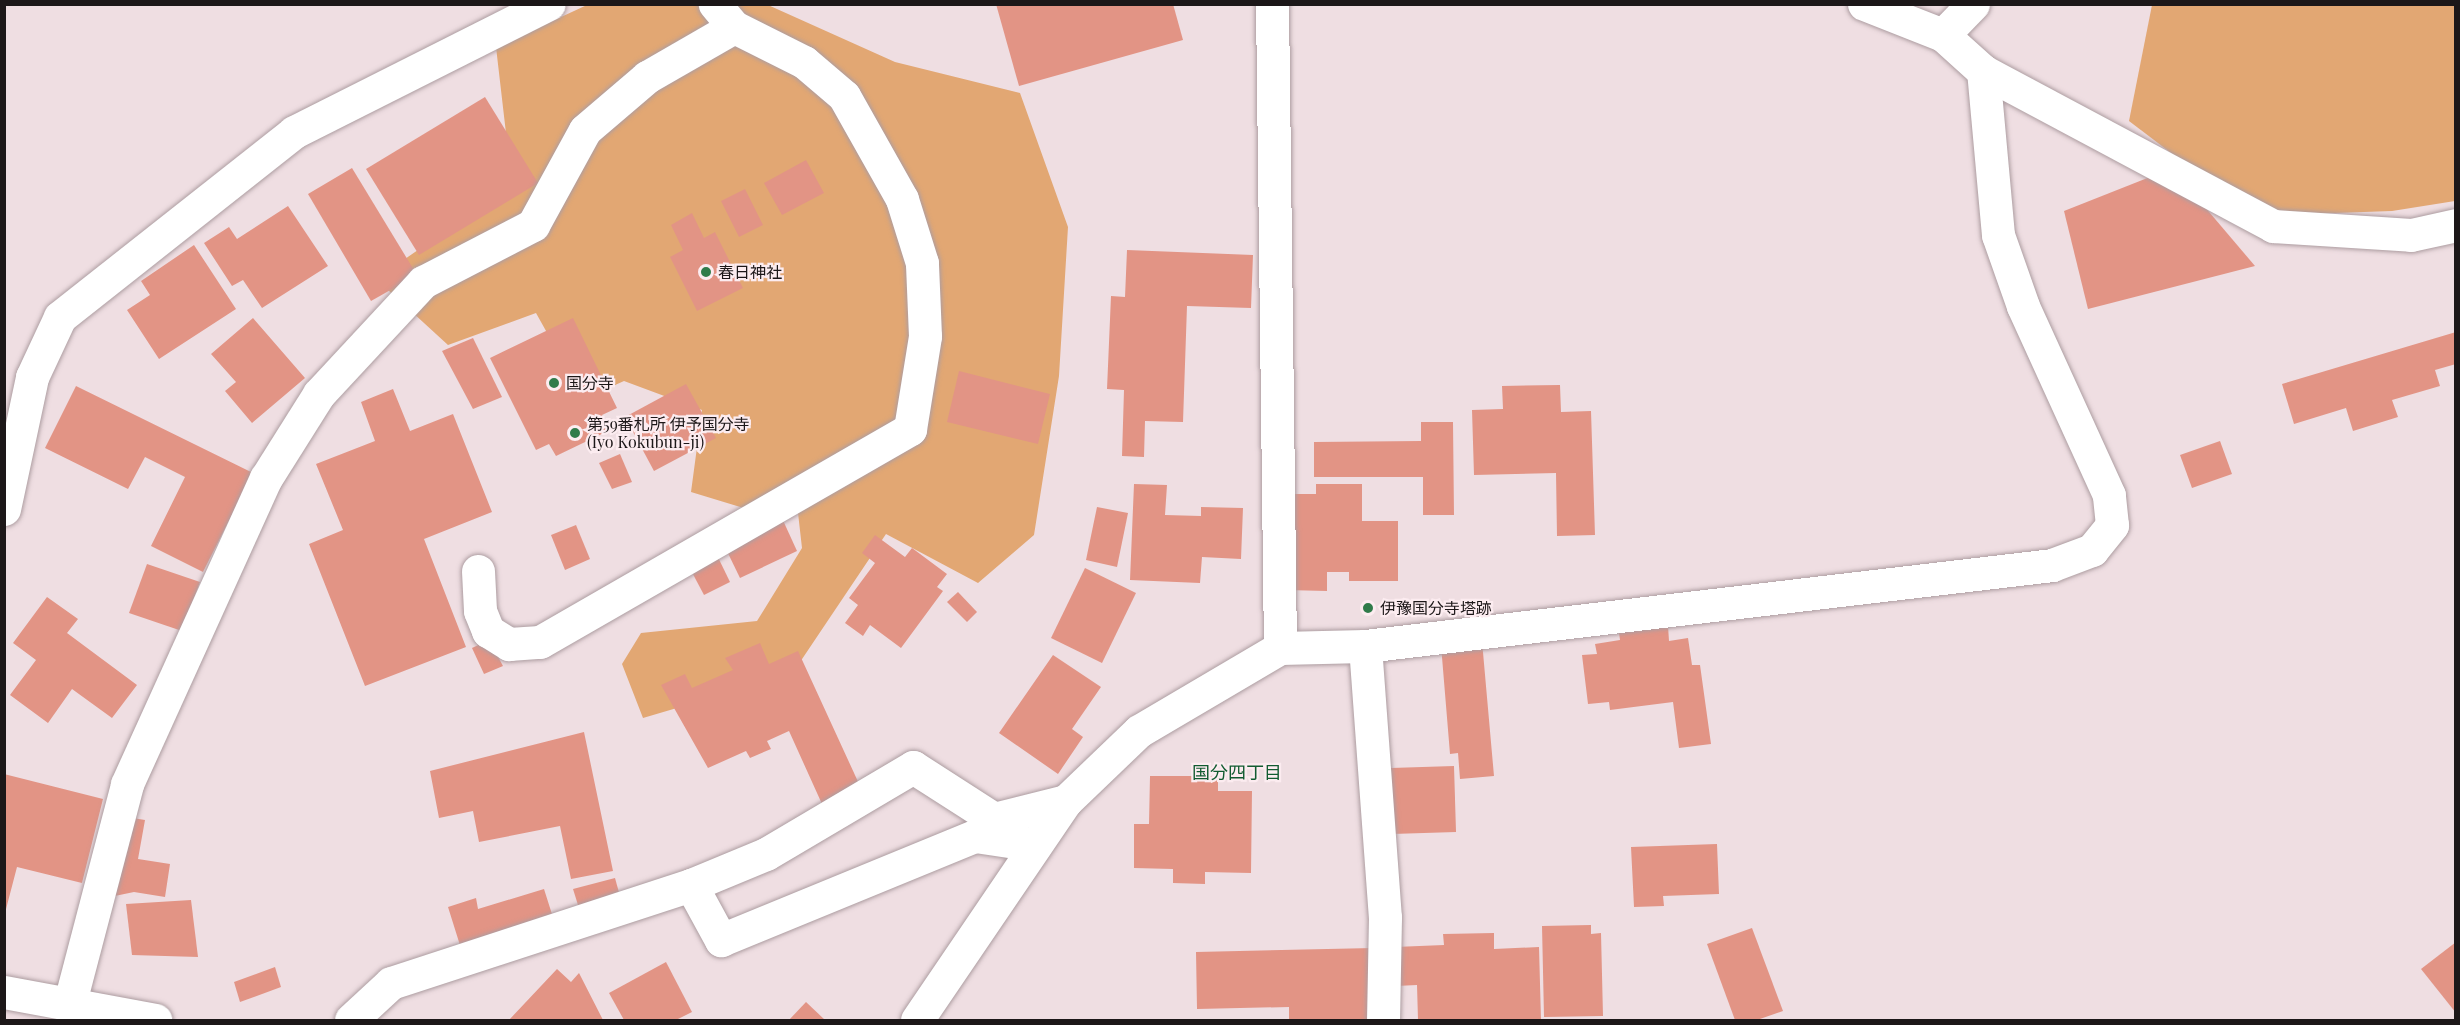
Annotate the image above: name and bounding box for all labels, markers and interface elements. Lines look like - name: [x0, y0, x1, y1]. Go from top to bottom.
- place label: 春日神社: [718, 262, 782, 282]
- marker: 春日神社: [699, 265, 713, 279]
- place label: 国分寺: [566, 373, 614, 393]
- marker: 国分寺: [547, 376, 561, 390]
- place label: 第59番札所 伊予国分寺 (Iyo Kokubun-ji): [587, 414, 750, 452]
- marker: 第59番札所 伊予国分寺 (Iyo Kokubun-ji): [568, 426, 582, 440]
- place label: 伊豫国分寺塔跡: [1380, 598, 1492, 618]
- marker: 伊豫国分寺塔跡: [1361, 601, 1375, 615]
- district label: 国分四丁目: [1192, 761, 1282, 783]

